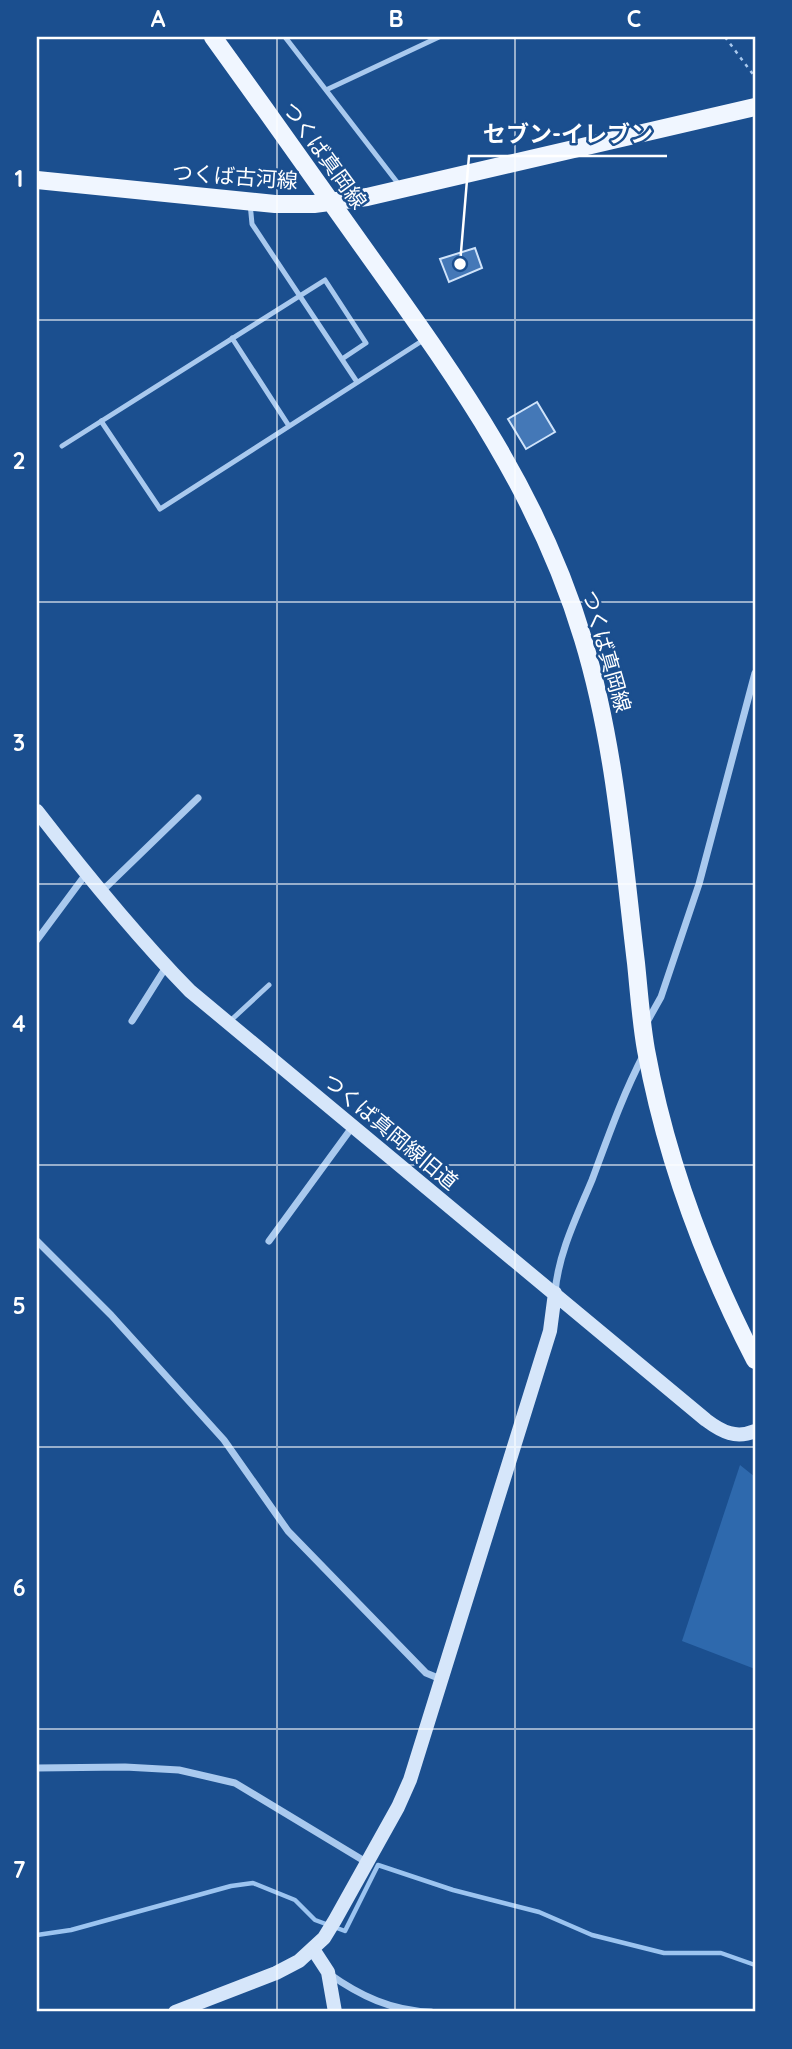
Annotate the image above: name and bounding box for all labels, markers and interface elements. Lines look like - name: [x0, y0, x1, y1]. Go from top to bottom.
- text: A: [151, 4, 166, 33]
- text: B: [388, 4, 404, 33]
- text: C: [627, 4, 641, 33]
- street label: つくば真岡線: [277, 96, 373, 214]
- callout: セブン-イレブン: [469, 112, 667, 156]
- text: セブン-イレブン: [483, 119, 653, 148]
- street label: つくば古河線: [171, 159, 299, 193]
- text: 1: [15, 164, 23, 193]
- text: 2: [12, 446, 26, 475]
- street label: つくば真岡線: [577, 587, 637, 715]
- text: 3: [13, 728, 25, 757]
- text: 4: [12, 1009, 26, 1038]
- street label: つくば真岡線旧道: [318, 1067, 464, 1195]
- text: 5: [12, 1291, 26, 1320]
- text: 6: [13, 1573, 25, 1602]
- text: 7: [13, 1855, 26, 1884]

